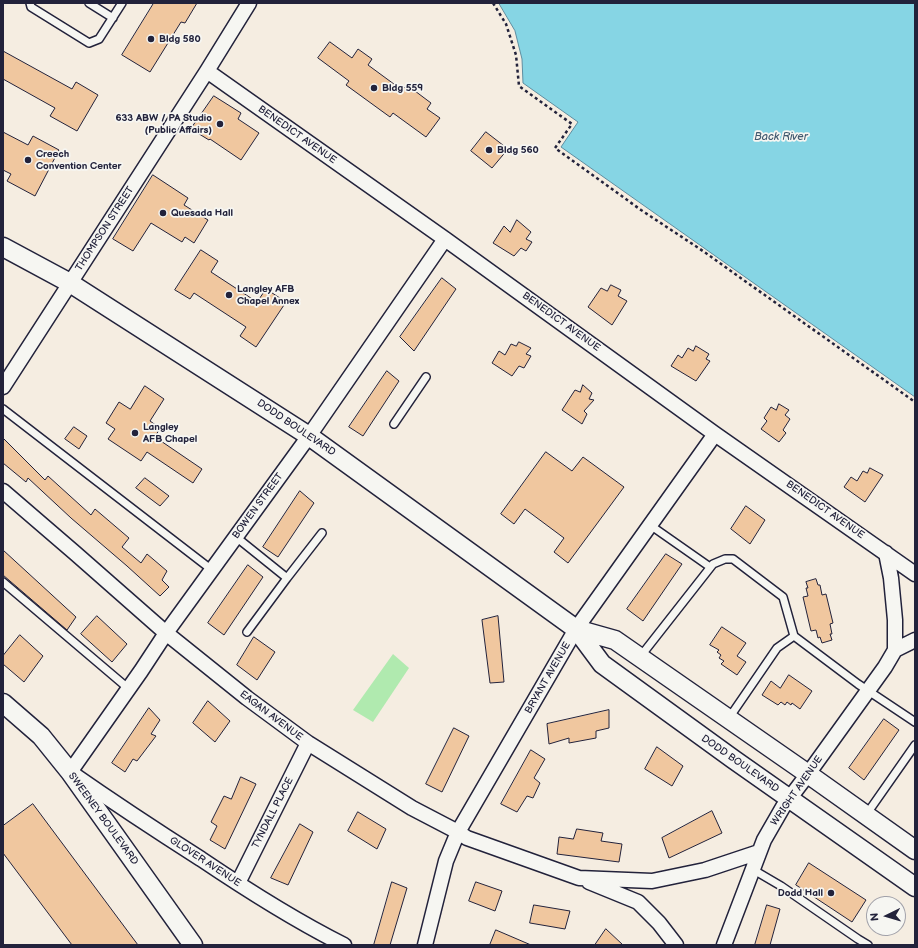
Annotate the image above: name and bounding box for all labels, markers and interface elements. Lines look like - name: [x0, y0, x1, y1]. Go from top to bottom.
- place label: Bldg 580: [159, 33, 201, 45]
- marker: Bldg 580: [146, 34, 156, 44]
- place label: Bldg 559: [382, 82, 423, 94]
- marker: Bldg 559: [369, 83, 379, 93]
- street label: BENEDICT AVENUE: [255, 103, 339, 167]
- place label: 633 ABW / PA Studio (Public Affairs): [115, 112, 212, 136]
- marker: 633 ABW / PA Studio (Public Affairs): [215, 119, 225, 129]
- water label: Back River: [754, 130, 808, 144]
- place label: Bldg 560: [497, 144, 539, 156]
- marker: Bldg 560: [484, 145, 494, 155]
- place label: Creech Convention Center: [36, 148, 121, 172]
- marker: Creech Convention Center: [23, 155, 33, 165]
- street label: THOMPSON STREET: [73, 185, 137, 273]
- place label: Quesada Hall: [171, 207, 233, 219]
- marker: Quesada Hall: [158, 208, 168, 218]
- place label: Langley AFB Chapel Annex: [237, 283, 299, 306]
- marker: Langley AFB Chapel Annex: [224, 290, 234, 300]
- street label: BENEDICT AVENUE: [520, 290, 602, 354]
- street label: DODD BOULEVARD: [254, 397, 338, 459]
- place label: Langley AFB Chapel: [143, 421, 197, 444]
- marker: Langley AFB Chapel: [130, 428, 140, 438]
- street label: BOWEN STREET: [230, 471, 286, 541]
- street label: BENEDICT AVENUE: [783, 478, 867, 542]
- street label: BRYANT AVENUE: [523, 640, 573, 716]
- street label: EAGAN AVENUE: [237, 688, 305, 744]
- street label: DODD BOULEVARD: [699, 733, 781, 795]
- street label: WRIGHT AVENUE: [768, 754, 826, 828]
- street label: SWEENEY BOULEVARD: [66, 771, 140, 867]
- street label: TYNDALL PLACE: [250, 775, 296, 851]
- street label: GLOVER AVENUE: [167, 835, 243, 889]
- place label: Dodd Hall: [778, 887, 823, 899]
- marker: Dodd Hall: [826, 888, 836, 898]
- north arrow: [866, 896, 906, 936]
- text: N: [868, 912, 881, 922]

